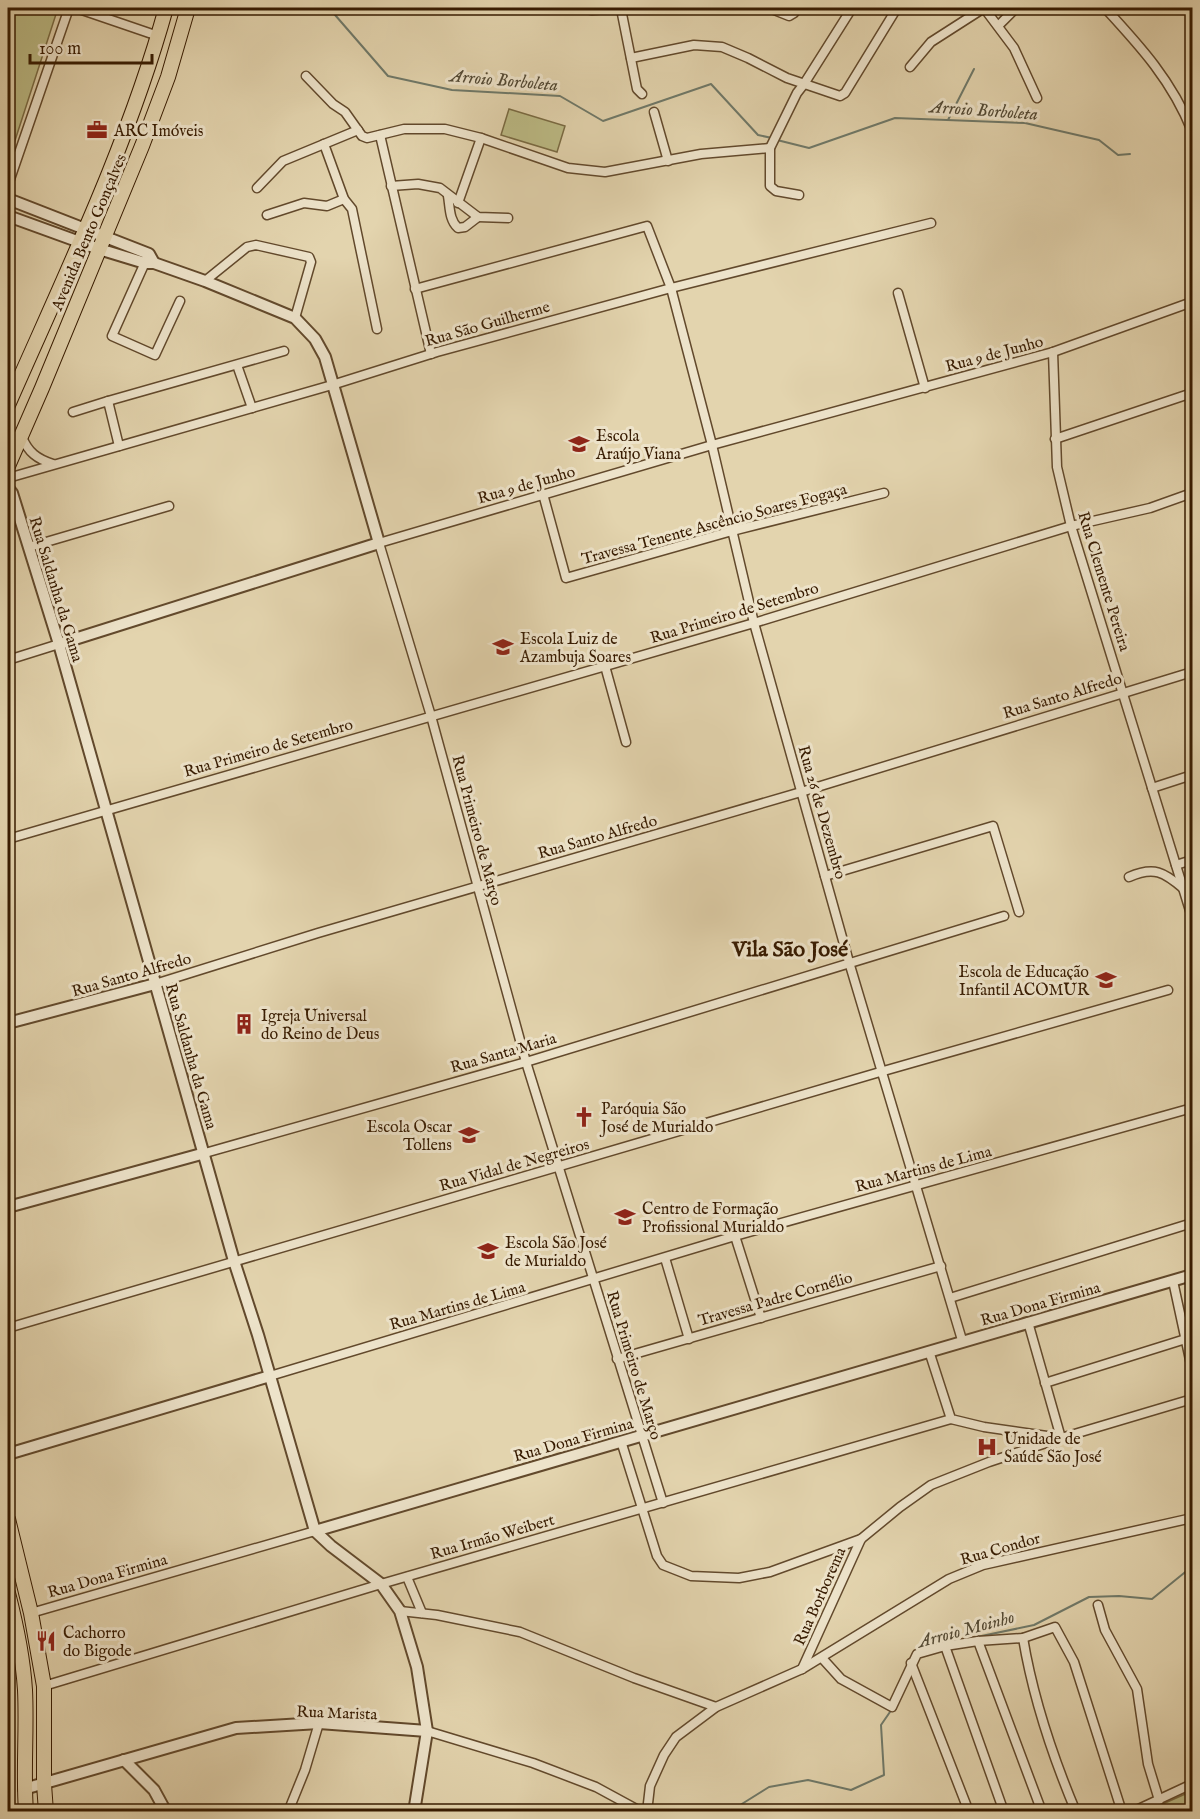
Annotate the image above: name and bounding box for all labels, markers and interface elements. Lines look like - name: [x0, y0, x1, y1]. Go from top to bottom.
- scale bar: [30, 27, 152, 65]
- text: 100 m: [39, 38, 81, 61]
- water label: Arroio Borboleta: [447, 65, 559, 98]
- water label: Arroio Borboleta: [927, 96, 1039, 127]
- office icon: ARC Imóveis: [85, 118, 109, 142]
- place label: ARC Imóveis: [113, 122, 204, 142]
- street label: Avenida Bento Gonçalves: [47, 151, 132, 315]
- street label: Rua São Guilherme: [423, 298, 552, 352]
- street label: Rua 9 de Junho: [943, 332, 1046, 378]
- place label: Escola Araújo Viana: [595, 427, 681, 465]
- school or university icon: Escola Araújo Viana: [567, 432, 591, 456]
- street label: Rua 9 de Junho: [475, 462, 578, 509]
- street label: Travessa Tenente Ascêncio Soares Fogaça: [580, 480, 849, 570]
- street label: Rua Clemente Pereira: [1072, 509, 1134, 654]
- street label: Rua Saldanha da Gama: [23, 514, 87, 665]
- street label: Rua Primeiro de Setembro: [648, 579, 822, 649]
- place label: Escola Luiz de Azambuja Soares: [519, 630, 631, 668]
- school or university icon: Escola Luiz de Azambuja Soares: [491, 635, 515, 659]
- street label: Rua Santo Alfredo: [1001, 669, 1125, 725]
- street label: Rua Primeiro de Setembro: [182, 715, 356, 783]
- street label: Rua 26 de Dezembro: [792, 743, 850, 882]
- street label: Rua Primeiro de Março: [446, 753, 506, 908]
- street label: Rua Santo Alfredo: [536, 811, 660, 865]
- district label: Vila São José: [731, 936, 848, 964]
- street label: Rua Santo Alfredo: [70, 949, 194, 1003]
- place label: Escola de Educação Infantil ACOMUR: [959, 963, 1090, 1001]
- school or university icon: Escola de Educação Infantil ACOMUR: [1094, 968, 1118, 992]
- street label: Rua Saldanha da Gama: [160, 981, 221, 1132]
- place label: Igreja Universal do Reino de Deus: [261, 1007, 380, 1045]
- building icon: Igreja Universal do Reino de Deus: [232, 1012, 256, 1036]
- street label: Rua Santa Maria: [448, 1029, 559, 1079]
- place label: Paróquia São José de Murialdo: [599, 1100, 714, 1138]
- church icon: Paróquia São José de Murialdo: [572, 1105, 596, 1129]
- place label: Escola Oscar Tollens: [367, 1118, 452, 1156]
- school or university icon: Escola Oscar Tollens: [457, 1123, 481, 1147]
- street label: Rua Vidal de Negreiros: [437, 1135, 592, 1197]
- street label: Rua Martins de Lima: [853, 1142, 994, 1198]
- place label: Centro de Formação Profissional Murialdo: [642, 1200, 784, 1238]
- school or university icon: Centro de Formação Profissional Murialdo: [613, 1205, 637, 1229]
- place label: Escola São José de Murialdo: [505, 1234, 607, 1272]
- school or university icon: Escola São José de Murialdo: [476, 1239, 500, 1263]
- street label: Travessa Padre Cornélio: [696, 1268, 855, 1331]
- street label: Rua Martins de Lima: [387, 1278, 528, 1336]
- street label: Rua Dona Firmina: [978, 1278, 1103, 1332]
- street label: Rua Primeiro de Março: [601, 1289, 665, 1443]
- street label: Rua Dona Firmina: [511, 1414, 636, 1468]
- place label: Unidade de Saúde São José: [1004, 1430, 1102, 1468]
- hospital icon: Unidade de Saúde São José: [975, 1435, 999, 1459]
- street label: Rua Irmão Weibert: [428, 1510, 557, 1565]
- street label: Rua Condor: [958, 1529, 1043, 1571]
- street label: Rua Borborema: [790, 1544, 851, 1649]
- street label: Rua Dona Firmina: [45, 1550, 170, 1604]
- water label: Arroio Moinho: [914, 1607, 1017, 1655]
- place label: Cachorro do Bigode: [63, 1624, 132, 1662]
- restaurant icon: Cachorro do Bigode: [34, 1629, 58, 1653]
- street label: Rua Marista: [296, 1703, 378, 1725]

